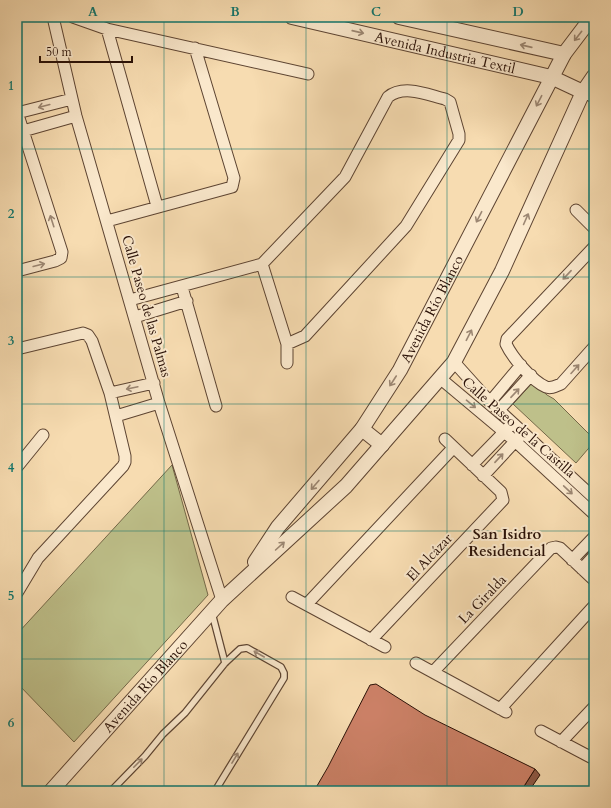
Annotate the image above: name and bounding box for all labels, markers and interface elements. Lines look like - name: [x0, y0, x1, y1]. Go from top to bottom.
- text: A: [88, 3, 98, 21]
- text: B: [230, 3, 240, 21]
- text: C: [371, 3, 381, 21]
- text: D: [512, 3, 524, 21]
- street label: Avenida Industria Textil: [373, 27, 518, 79]
- one-way arrow: [351, 29, 364, 37]
- one-way arrow: [574, 30, 582, 41]
- scale bar: [40, 38, 132, 64]
- one-way arrow: [519, 41, 532, 49]
- text: 50 m: [46, 44, 73, 60]
- text: 1: [8, 77, 14, 95]
- one-way arrow: [535, 95, 542, 107]
- one-way arrow: [38, 103, 51, 110]
- text: 2: [8, 205, 15, 223]
- one-way arrow: [475, 210, 483, 222]
- one-way arrow: [522, 213, 530, 225]
- one-way arrow: [47, 215, 55, 227]
- street label: Calle Paseo de las Palmas: [117, 233, 176, 380]
- street label: Avenida Río Blanco: [396, 252, 468, 366]
- one-way arrow: [32, 261, 45, 269]
- one-way arrow: [563, 270, 572, 280]
- one-way arrow: [466, 330, 473, 342]
- text: 3: [8, 332, 15, 350]
- one-way arrow: [570, 363, 579, 374]
- street label: Calle Paseo de la Castilla: [458, 373, 579, 482]
- one-way arrow: [389, 375, 397, 386]
- one-way arrow: [125, 385, 138, 393]
- one-way arrow: [510, 388, 519, 398]
- one-way arrow: [466, 399, 476, 408]
- one-way arrow: [495, 453, 504, 464]
- text: 4: [8, 459, 15, 477]
- one-way arrow: [310, 479, 319, 490]
- one-way arrow: [563, 485, 573, 495]
- district label: San Isidro Residencial: [468, 524, 546, 561]
- street label: El Alcázar: [402, 529, 457, 586]
- one-way arrow: [275, 541, 285, 551]
- street label: La Giralda: [454, 571, 511, 628]
- text: 5: [8, 587, 14, 605]
- street label: Avenida Río Blanco: [99, 635, 192, 737]
- one-way arrow: [253, 650, 265, 658]
- text: 6: [8, 714, 15, 732]
- one-way arrow: [230, 752, 239, 763]
- one-way arrow: [133, 758, 143, 768]

